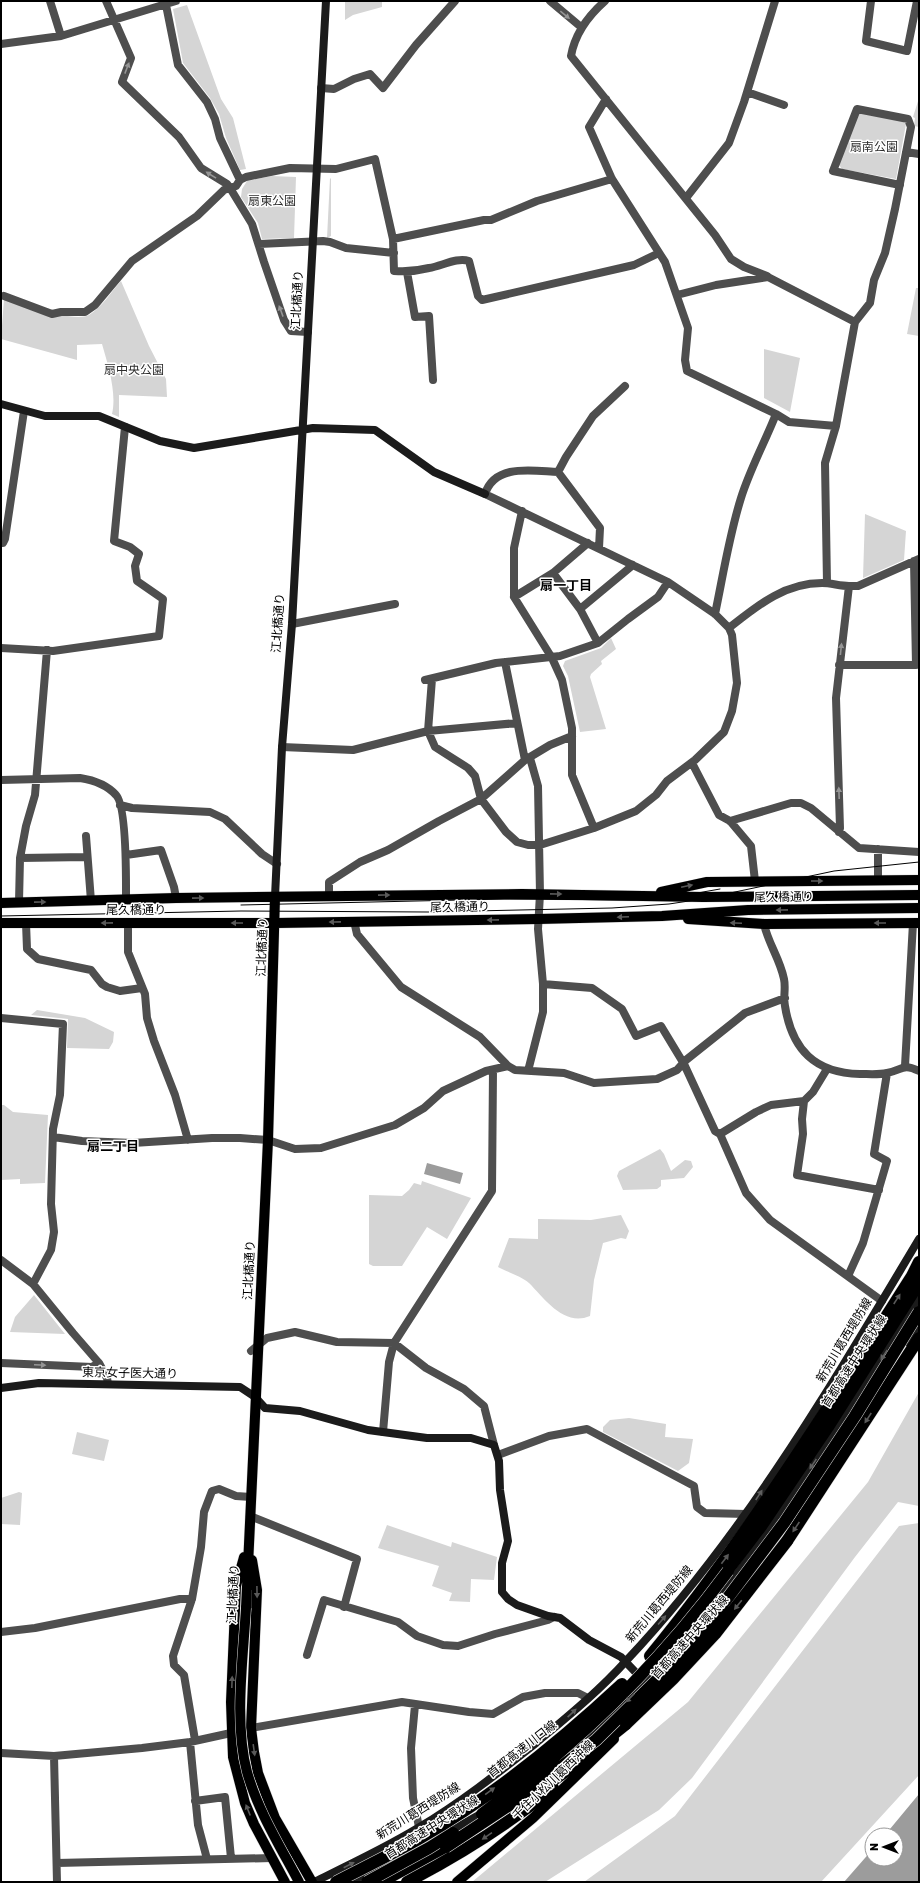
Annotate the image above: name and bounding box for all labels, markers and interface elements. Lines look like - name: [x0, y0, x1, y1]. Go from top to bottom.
- one-way arrow: [559, 10, 570, 19]
- one-way arrow: [124, 62, 130, 74]
- park label: 扇南公園: [850, 140, 898, 154]
- one-way arrow: [205, 171, 217, 178]
- park label: 扇東公園: [248, 194, 296, 208]
- street label: 江北橋通り: [288, 270, 306, 330]
- one-way arrow: [278, 305, 284, 317]
- park label: 扇中央公園: [104, 363, 164, 377]
- district label: 扇一丁目: [540, 578, 592, 593]
- street label: 江北橋通り: [269, 593, 287, 653]
- one-way arrow: [838, 643, 844, 656]
- one-way arrow: [836, 786, 842, 799]
- one-way arrow: [811, 878, 824, 884]
- one-way arrow: [681, 882, 694, 888]
- street label: 尾久橋通り: [754, 889, 814, 905]
- one-way arrow: [550, 891, 563, 897]
- one-way arrow: [378, 892, 391, 898]
- one-way arrow: [192, 895, 205, 901]
- one-way arrow: [34, 899, 47, 905]
- street label: 尾久橋通り: [430, 899, 490, 915]
- street label: 尾久橋通り: [106, 903, 166, 917]
- one-way arrow: [775, 907, 788, 913]
- one-way arrow: [616, 914, 629, 920]
- one-way arrow: [487, 916, 499, 923]
- street label: 江北橋通り: [254, 917, 270, 977]
- one-way arrow: [328, 919, 341, 925]
- one-way arrow: [730, 919, 742, 926]
- one-way arrow: [100, 920, 113, 926]
- one-way arrow: [230, 920, 243, 926]
- one-way arrow: [873, 920, 886, 926]
- district label: 扇二丁目: [87, 1139, 139, 1154]
- street label: 江北橋通り: [240, 1240, 258, 1300]
- one-way arrow: [894, 1293, 901, 1305]
- street label: 新荒川葛西堤防線: [813, 1295, 875, 1385]
- street label: 首都高速中央環状線: [819, 1312, 889, 1410]
- one-way arrow: [881, 1349, 888, 1361]
- one-way arrow: [34, 1361, 46, 1368]
- street label: 東京女子医大通り: [82, 1365, 178, 1381]
- one-way arrow: [864, 1413, 872, 1423]
- one-way arrow: [809, 1459, 817, 1469]
- one-way arrow: [755, 1490, 763, 1500]
- one-way arrow: [793, 1521, 800, 1533]
- one-way arrow: [721, 1553, 729, 1564]
- street label: 新荒川葛西堤防線: [623, 1563, 695, 1645]
- street label: 江北橋通り: [224, 1564, 242, 1624]
- one-way arrow: [253, 1586, 260, 1598]
- street label: 首都高速中央環状線: [649, 1592, 731, 1682]
- one-way arrow: [733, 1600, 742, 1611]
- one-way arrow: [658, 1614, 667, 1625]
- one-way arrow: [228, 1676, 235, 1688]
- one-way arrow: [625, 1693, 635, 1703]
- one-way arrow: [567, 1708, 577, 1718]
- street label: 首都高速川口線: [485, 1718, 559, 1780]
- street label: 千住小松川葛西沖線: [509, 1737, 597, 1823]
- one-way arrow: [251, 1744, 257, 1756]
- street label: 新荒川葛西堤防線: [374, 1780, 462, 1842]
- one-way arrow: [485, 1787, 496, 1795]
- street label: 首都高速中央環状線: [382, 1792, 482, 1862]
- one-way arrow: [244, 1804, 250, 1816]
- north arrow: [864, 1827, 904, 1867]
- one-way arrow: [482, 1832, 492, 1840]
- text: N: [868, 1843, 881, 1851]
- one-way arrow: [344, 1861, 355, 1868]

